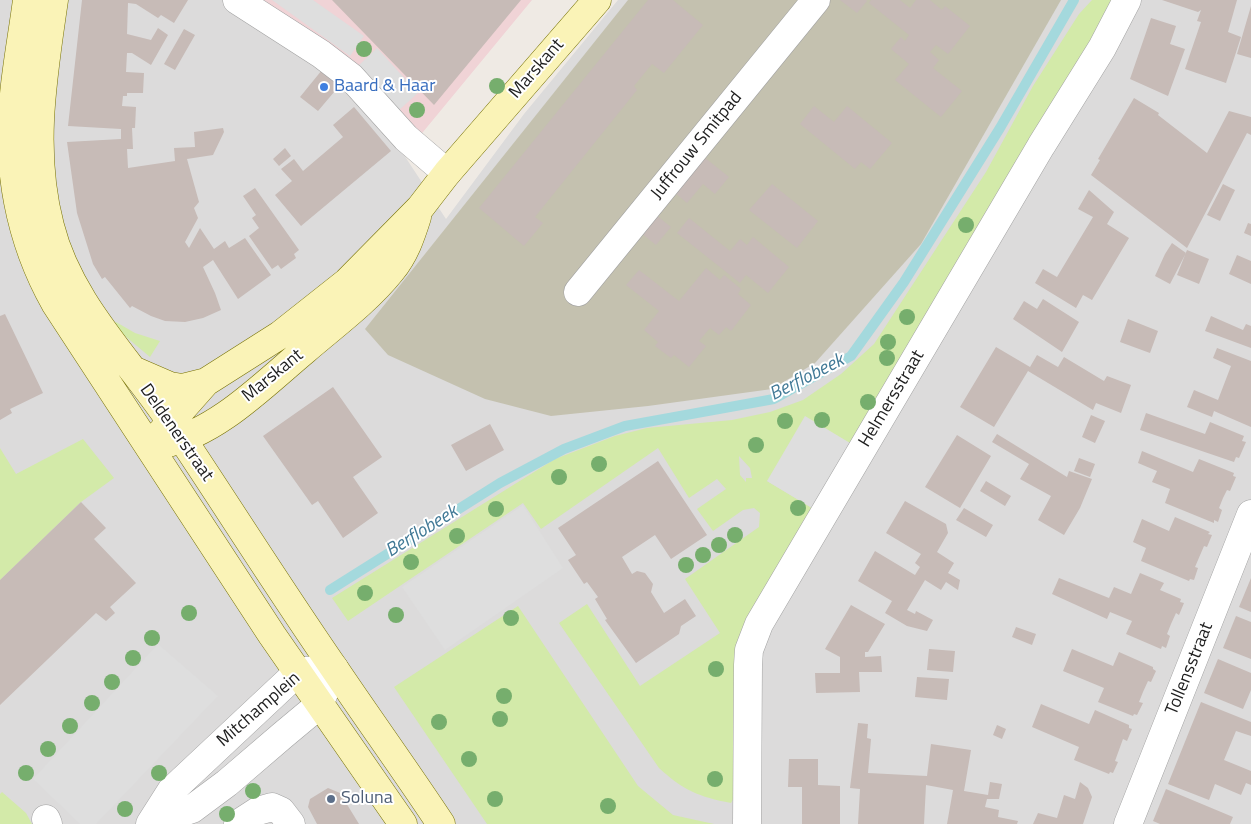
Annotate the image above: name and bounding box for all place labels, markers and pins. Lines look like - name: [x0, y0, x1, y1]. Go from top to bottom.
- place label: Baard & Haar: [334, 76, 435, 98]
- marker: Baard & Haar: [318, 81, 330, 93]
- place label: Soluna: [341, 788, 393, 810]
- marker: Soluna: [325, 793, 337, 805]

